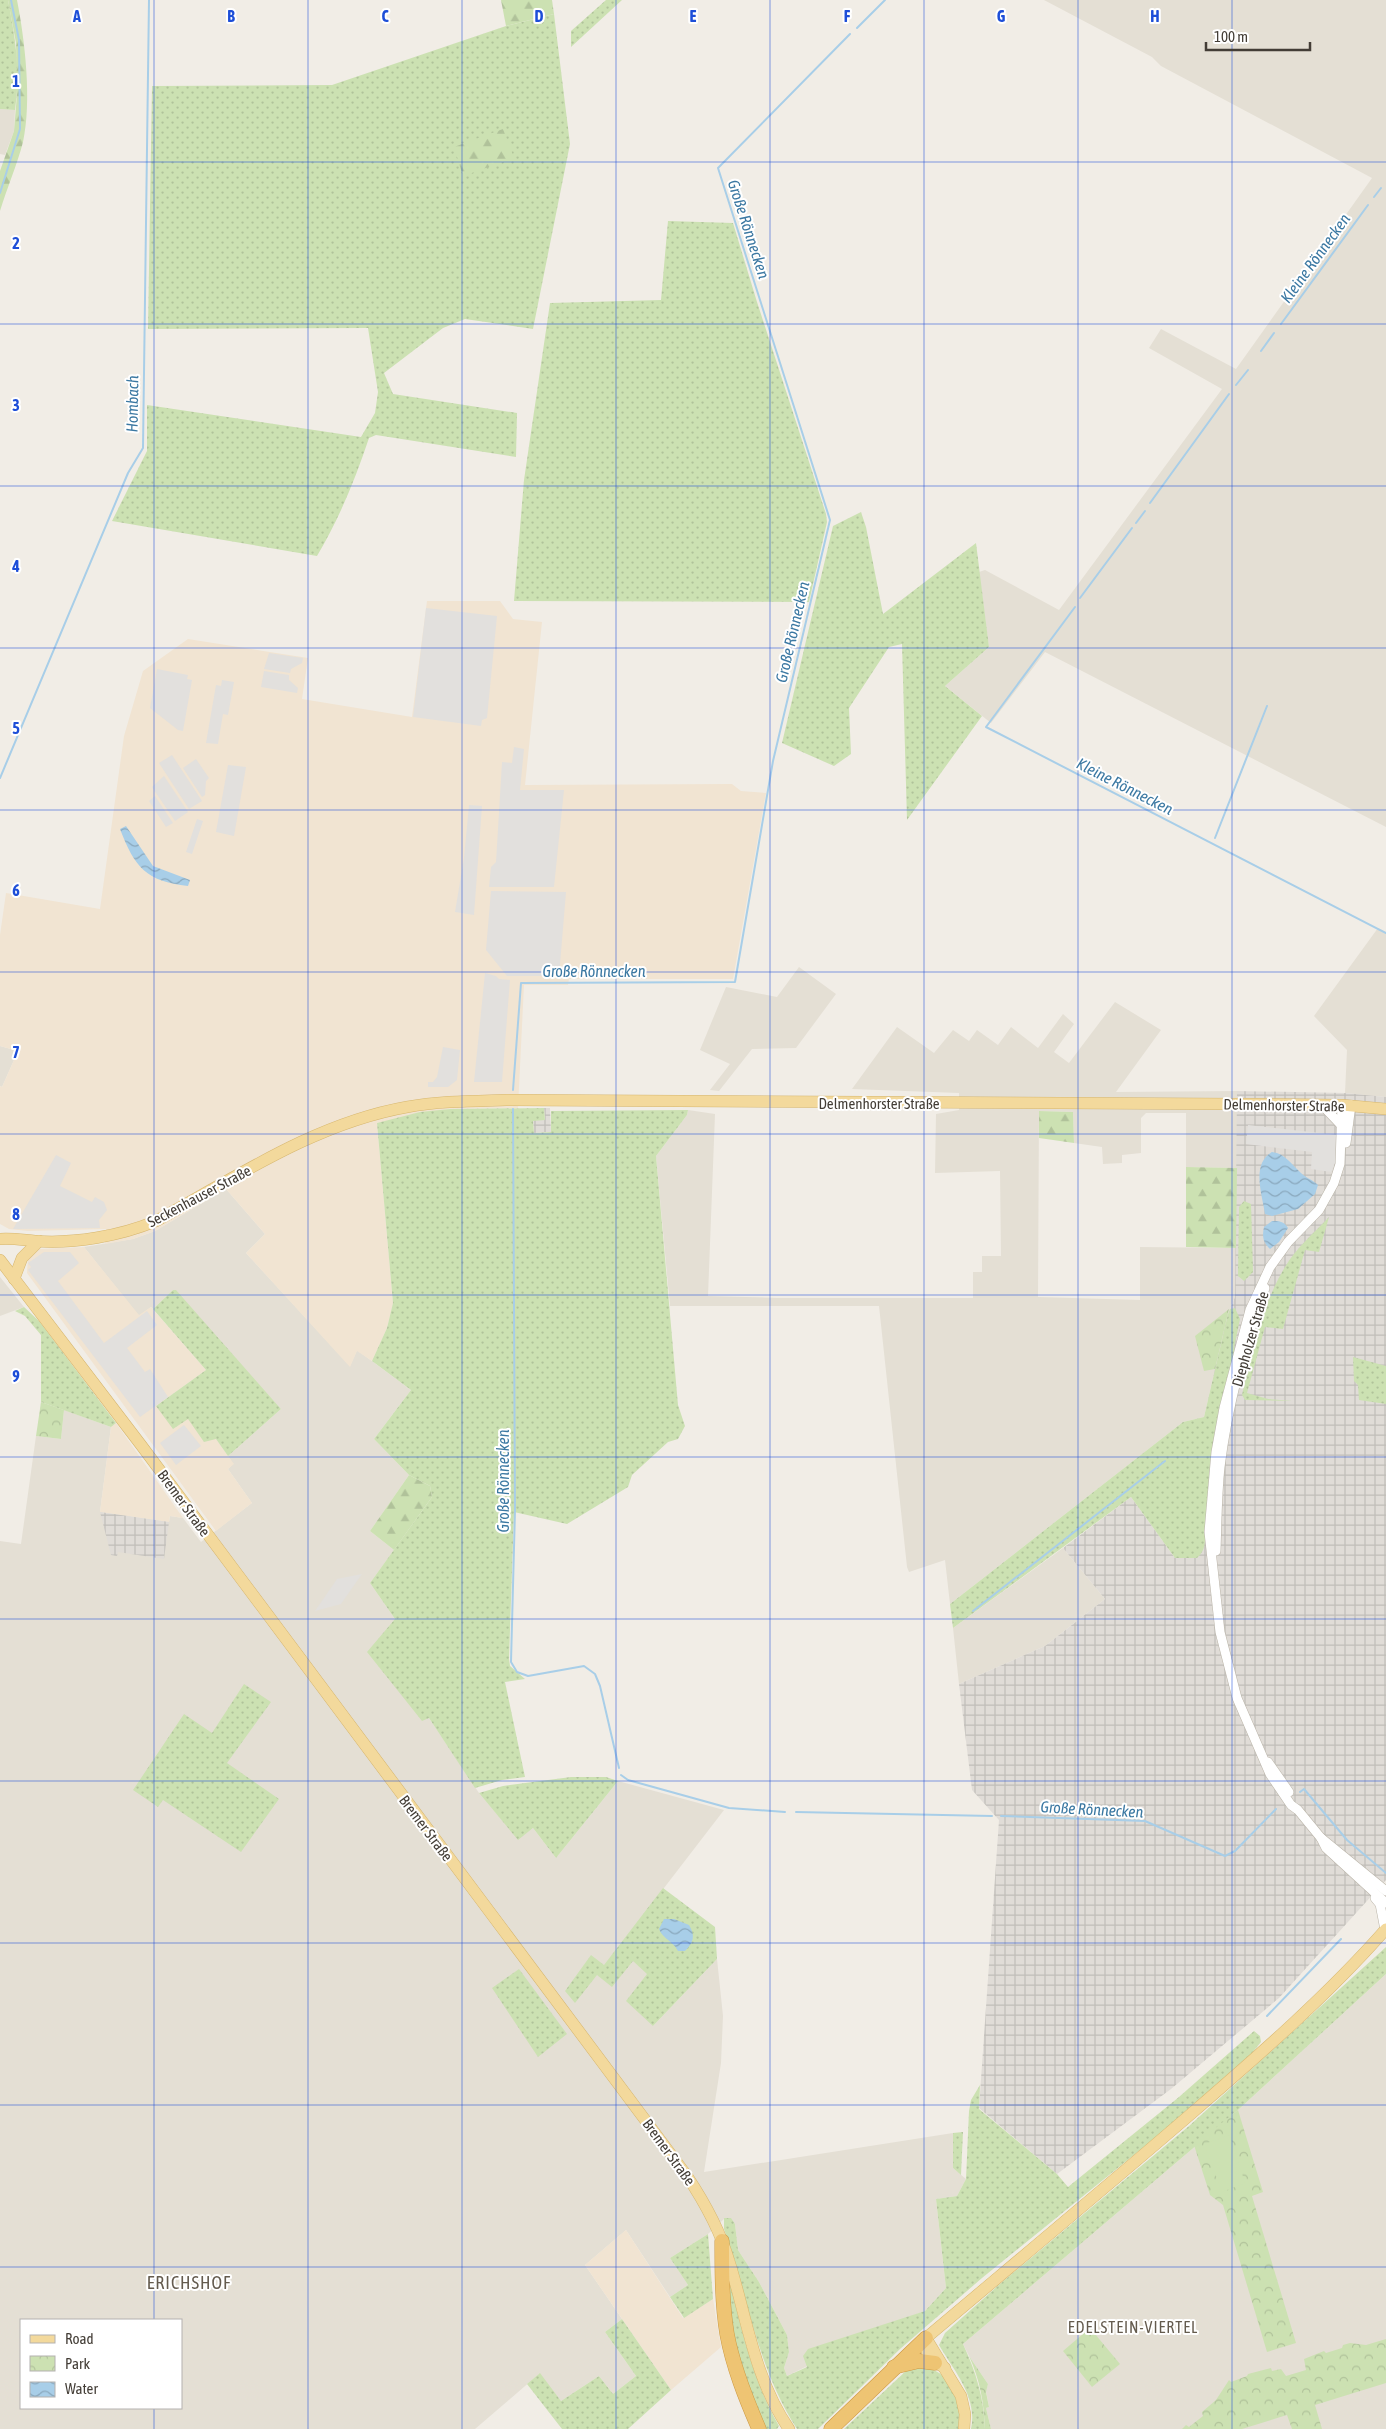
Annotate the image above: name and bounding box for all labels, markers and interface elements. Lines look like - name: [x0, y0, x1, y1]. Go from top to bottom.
- text: A: [72, 7, 81, 25]
- text: B: [227, 7, 235, 25]
- text: C: [381, 7, 389, 25]
- text: D: [535, 7, 544, 25]
- text: E: [690, 7, 697, 25]
- text: F: [844, 7, 851, 25]
- text: G: [997, 7, 1006, 25]
- text: H: [1150, 7, 1160, 25]
- scale bar: [1206, 20, 1310, 52]
- text: 100 m: [1214, 28, 1248, 45]
- text: 1: [12, 72, 20, 90]
- water label: Große Rönnecken: [725, 177, 774, 281]
- water label: Kleine Rönnecken: [1277, 210, 1353, 306]
- text: 2: [12, 234, 20, 252]
- water label: Hombach: [123, 375, 142, 433]
- text: 3: [12, 396, 20, 414]
- text: 4: [11, 557, 20, 575]
- water label: Große Rönnecken: [772, 580, 812, 684]
- text: 5: [12, 719, 20, 737]
- water label: Kleine Rönnecken: [1074, 754, 1176, 818]
- text: 6: [12, 881, 20, 899]
- water label: Große Rönnecken: [543, 962, 646, 980]
- text: 7: [12, 1043, 20, 1061]
- street label: Delmenhorster Straße: [818, 1095, 940, 1112]
- street label: Delmenhorster Straße: [1223, 1095, 1345, 1115]
- street label: Seckenhauser Straße: [144, 1162, 254, 1230]
- text: 8: [12, 1205, 20, 1223]
- street label: Diepholzer Straße: [1228, 1289, 1272, 1389]
- text: 9: [12, 1367, 20, 1385]
- water label: Große Rönnecken: [494, 1429, 512, 1532]
- street label: Bremer Straße: [154, 1466, 214, 1540]
- street label: Bremer Straße: [396, 1792, 456, 1864]
- water label: Große Rönnecken: [1040, 1797, 1144, 1821]
- street label: Bremer Straße: [639, 2115, 699, 2189]
- district label: ERICHSHOF: [147, 2272, 231, 2293]
- district label: EDELSTEIN-VIERTEL: [1068, 2318, 1198, 2336]
- legend: [20, 2319, 182, 2409]
- text: Road: [65, 2330, 94, 2347]
- text: Park: [65, 2355, 90, 2372]
- text: Water: [65, 2380, 98, 2397]

